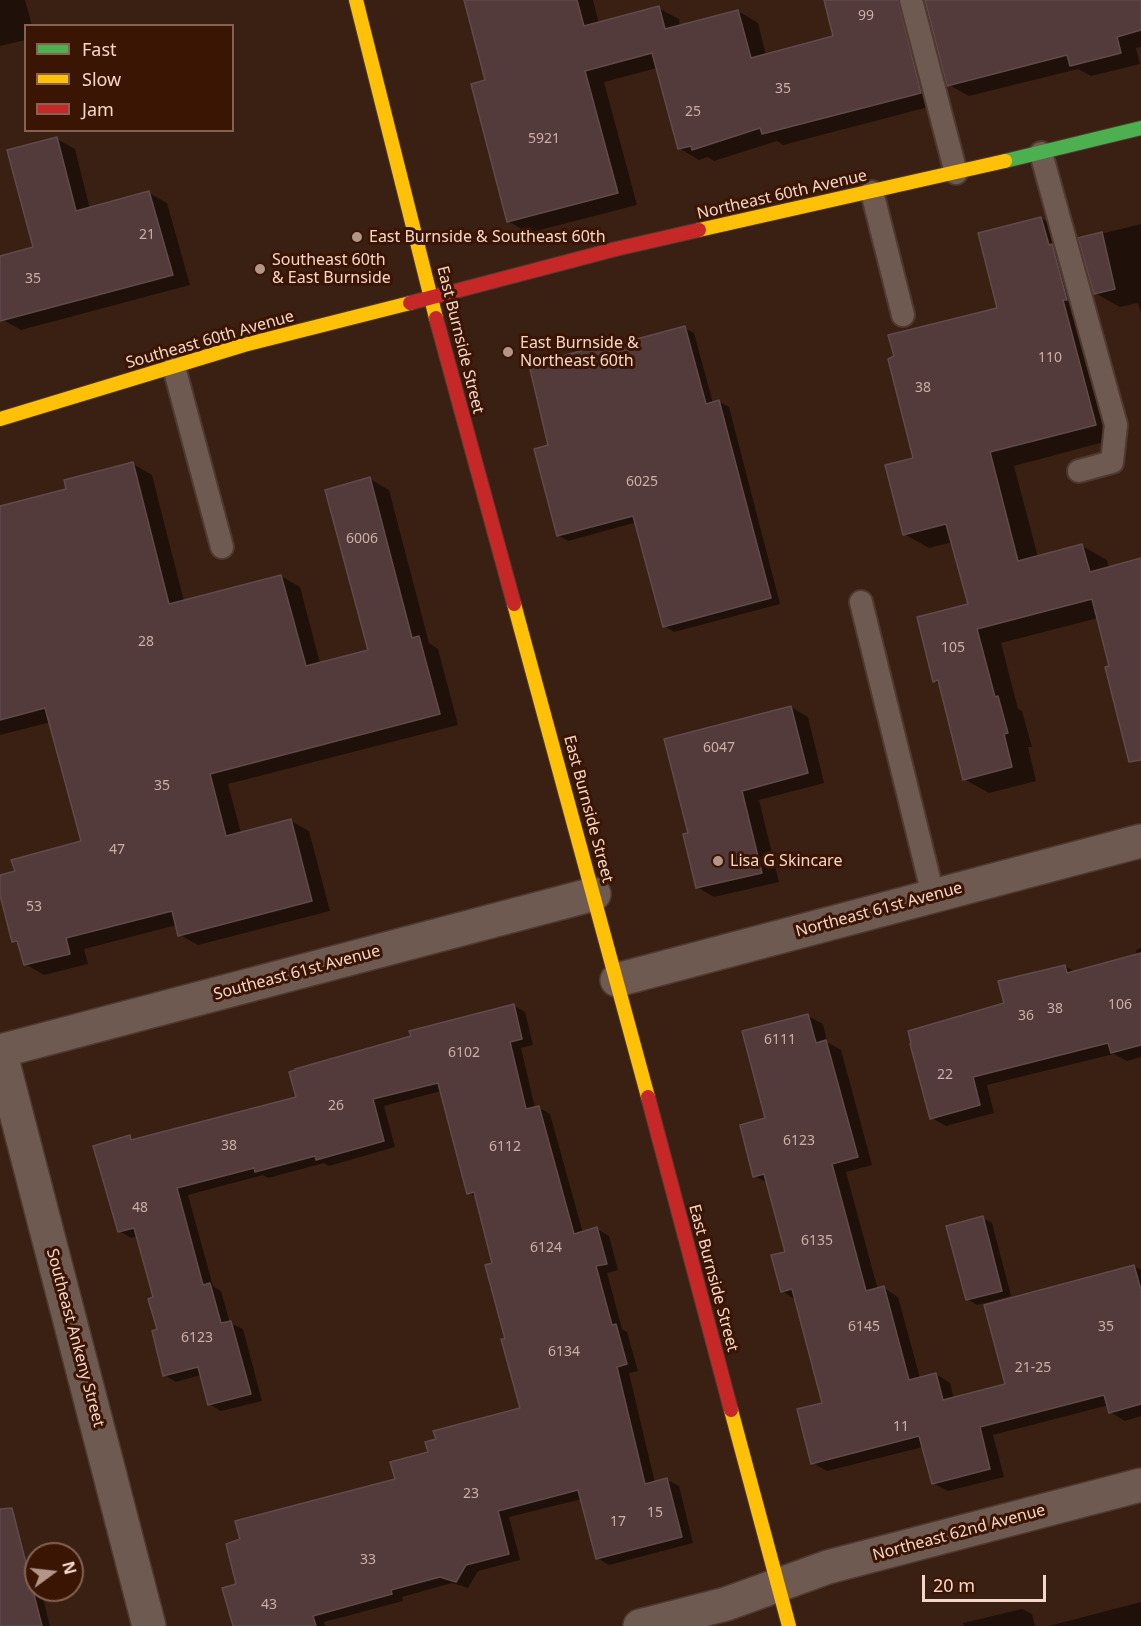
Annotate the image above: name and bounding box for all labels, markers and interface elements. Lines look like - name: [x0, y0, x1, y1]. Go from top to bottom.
- house number: 99: [858, 8, 874, 24]
- legend: [24, 24, 234, 132]
- text: Fast: [82, 37, 117, 61]
- text: Slow: [82, 67, 121, 91]
- house number: 35: [775, 81, 791, 97]
- text: Jam: [82, 97, 114, 121]
- house number: 25: [685, 104, 701, 120]
- house number: 5921: [528, 131, 560, 147]
- street label: Northeast 60th Avenue: [695, 166, 869, 224]
- house number: 21: [139, 227, 155, 243]
- place label: East Burnside & Southeast 60th: [369, 227, 606, 247]
- marker: East Burnside & Southeast 60th: [350, 230, 364, 244]
- place label: Southeast 60th & East Burnside: [272, 250, 391, 288]
- marker: Southeast 60th & East Burnside: [253, 262, 267, 276]
- street label: East Burnside Street: [432, 264, 488, 416]
- house number: 35: [25, 271, 41, 287]
- street label: Southeast 60th Avenue: [124, 307, 296, 373]
- place label: East Burnside & Northeast 60th: [520, 333, 639, 371]
- marker: East Burnside & Northeast 60th: [501, 345, 515, 359]
- house number: 110: [1038, 350, 1062, 366]
- house number: 38: [915, 380, 931, 396]
- house number: 6025: [626, 474, 658, 490]
- house number: 6006: [346, 531, 378, 547]
- house number: 28: [138, 634, 154, 650]
- house number: 105: [941, 640, 965, 656]
- street label: East Burnside Street: [559, 733, 617, 885]
- house number: 6047: [703, 740, 735, 756]
- house number: 35: [154, 778, 170, 794]
- house number: 47: [109, 842, 125, 858]
- place label: Lisa G Skincare: [730, 851, 842, 871]
- marker: Lisa G Skincare: [711, 854, 725, 868]
- street label: Northeast 61st Avenue: [794, 878, 964, 942]
- house number: 53: [26, 899, 42, 915]
- street label: Southeast 61st Avenue: [212, 942, 382, 1004]
- house number: 106: [1108, 997, 1132, 1013]
- house number: 38: [1047, 1001, 1063, 1017]
- house number: 36: [1018, 1008, 1034, 1024]
- house number: 6111: [764, 1032, 796, 1048]
- house number: 6102: [448, 1045, 480, 1061]
- house number: 22: [937, 1067, 953, 1083]
- house number: 26: [328, 1098, 344, 1114]
- house number: 6123: [783, 1133, 815, 1149]
- house number: 38: [221, 1138, 237, 1154]
- house number: 6112: [489, 1139, 521, 1155]
- house number: 48: [132, 1200, 148, 1216]
- street label: East Burnside Street: [684, 1202, 742, 1354]
- house number: 6135: [801, 1233, 833, 1249]
- house number: 6124: [530, 1240, 562, 1256]
- street label: Southeast Ankeny Street: [42, 1247, 108, 1429]
- house number: 6145: [848, 1319, 880, 1335]
- house number: 35: [1098, 1319, 1114, 1335]
- house number: 6123: [181, 1330, 213, 1346]
- house number: 6134: [548, 1344, 580, 1360]
- house number: 21-25: [1015, 1360, 1051, 1376]
- house number: 11: [893, 1419, 909, 1435]
- house number: 23: [463, 1486, 479, 1502]
- street label: Northeast 62nd Avenue: [871, 1501, 1047, 1565]
- house number: 15: [647, 1505, 663, 1521]
- house number: 17: [610, 1514, 626, 1530]
- north arrow: [24, 1542, 84, 1602]
- house number: 33: [360, 1552, 376, 1568]
- text: N: [57, 1559, 82, 1577]
- scale bar: [925, 1563, 1050, 1601]
- text: 20 m: [933, 1573, 975, 1597]
- house number: 43: [261, 1597, 277, 1613]

